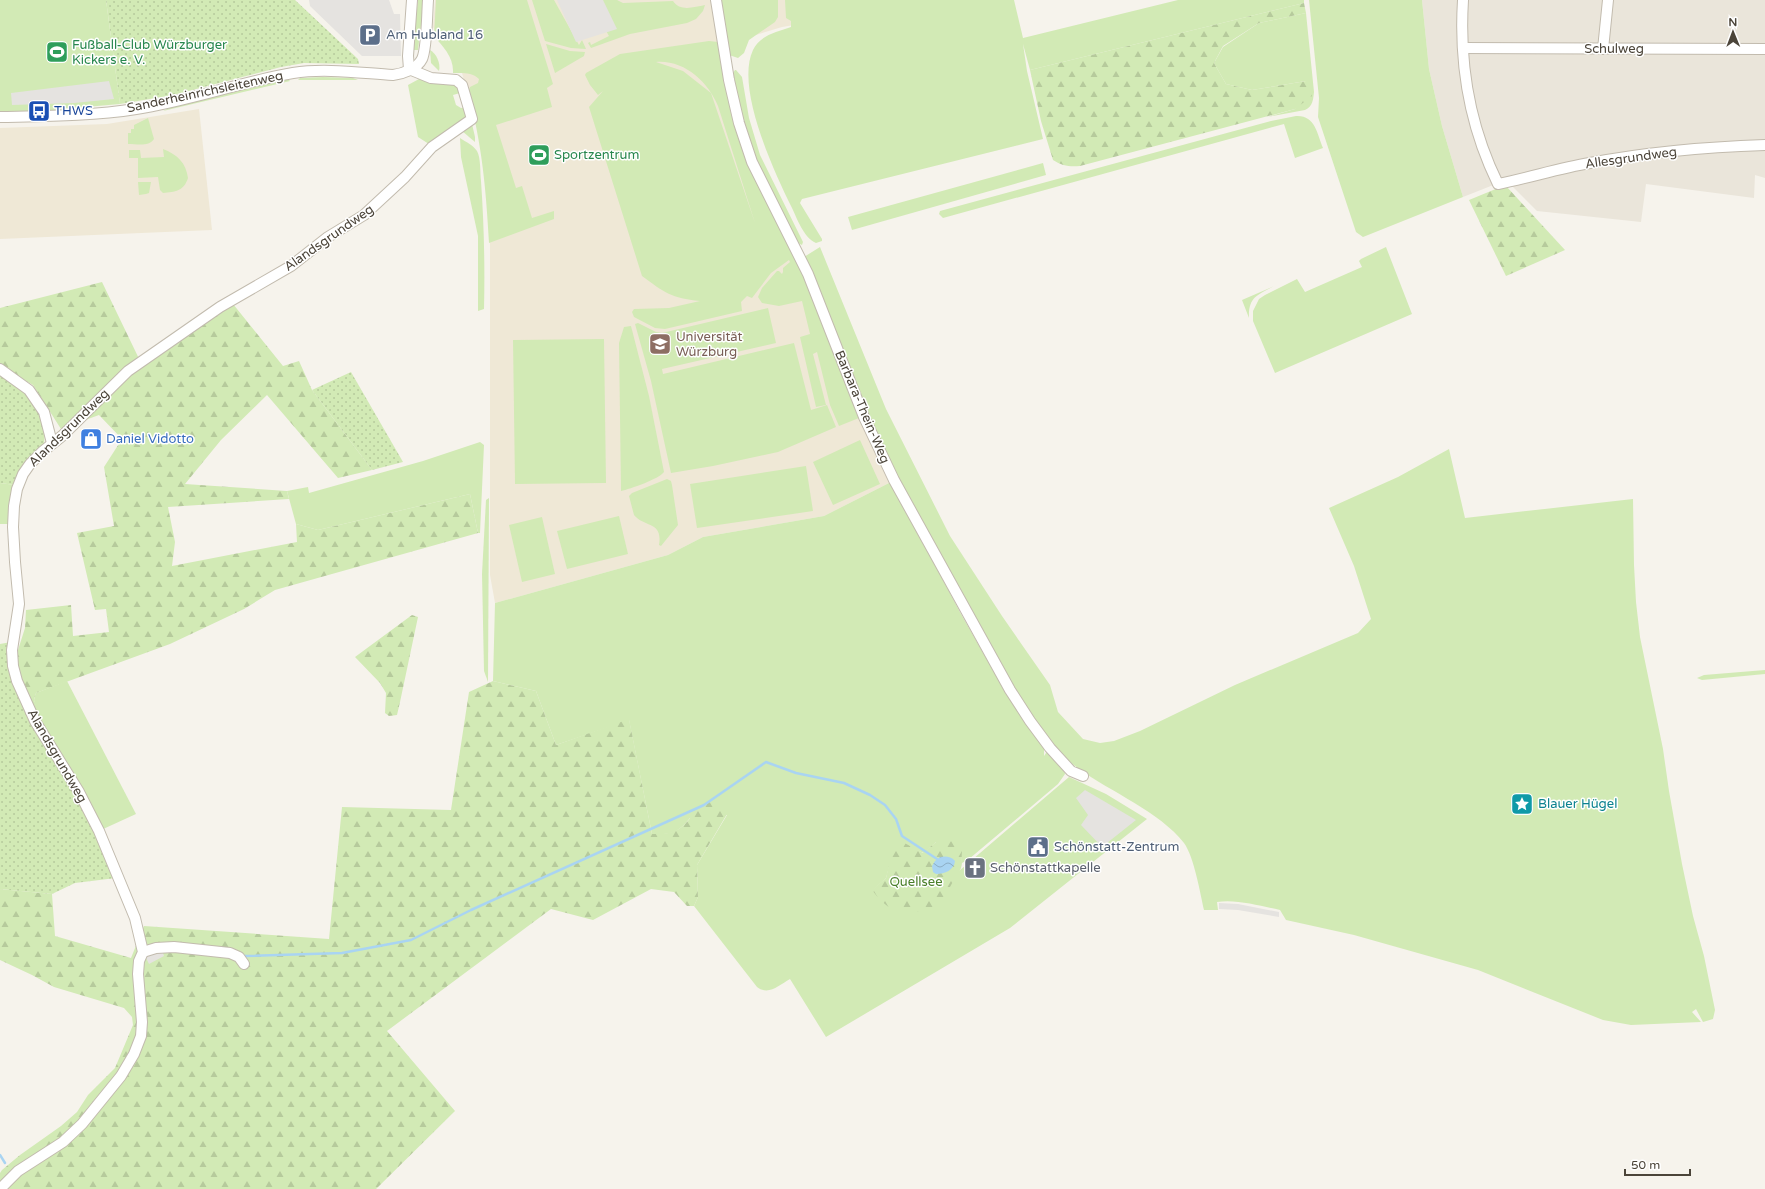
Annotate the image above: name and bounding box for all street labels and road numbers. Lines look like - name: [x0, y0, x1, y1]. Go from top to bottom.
- street label: Schulweg: [1584, 41, 1644, 57]
- street label: Sanderheinrichsleitenweg: [126, 68, 284, 116]
- street label: Allesgrundweg: [1584, 144, 1678, 172]
- street label: Alandsgrundweg: [281, 201, 377, 275]
- street label: Barbara-Thein-Weg: [831, 348, 893, 466]
- street label: Alandsgrundweg: [25, 386, 113, 470]
- street label: Alandsgrundweg: [24, 706, 90, 806]

